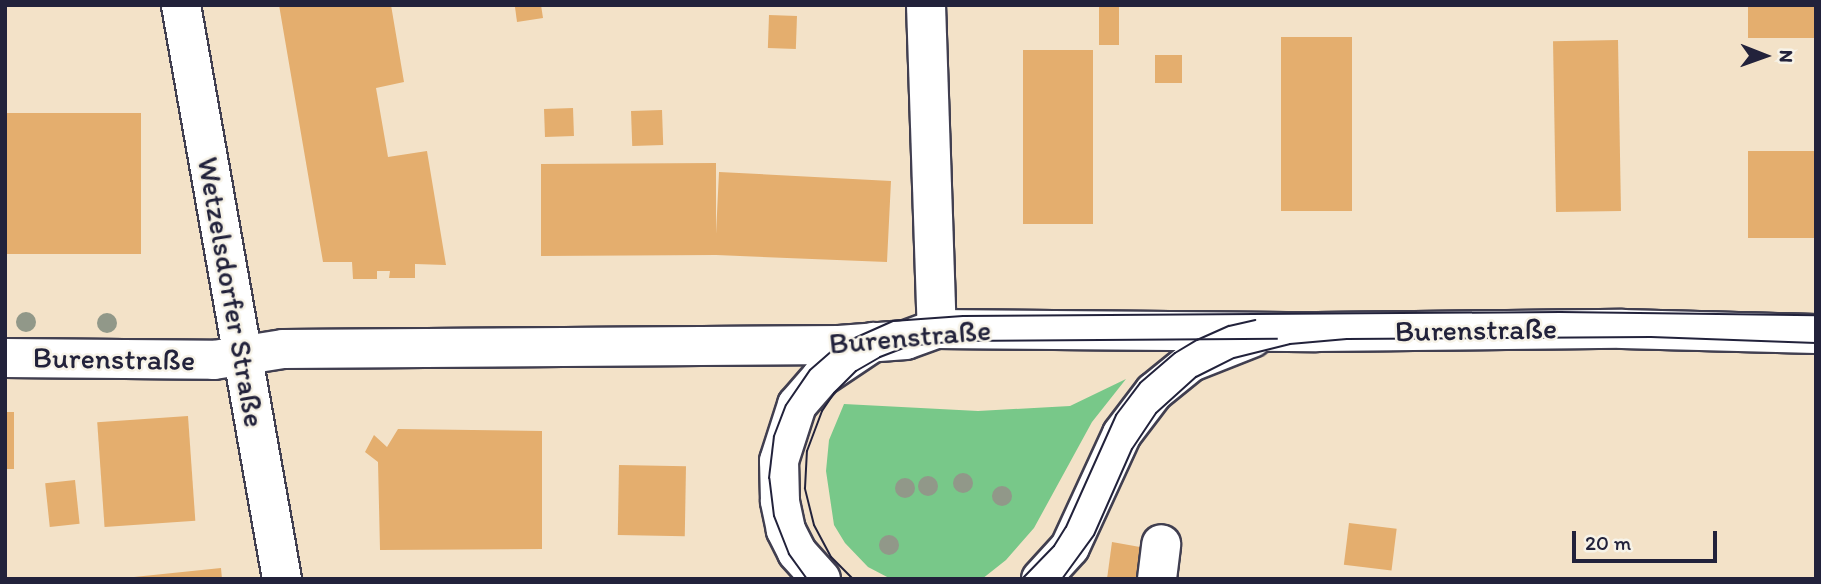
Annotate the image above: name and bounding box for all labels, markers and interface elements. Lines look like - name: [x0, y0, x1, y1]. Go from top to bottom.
- north arrow: [1730, 21, 1800, 91]
- text: N: [1775, 50, 1798, 63]
- street label: Wetzelsdorfer Straße: [189, 154, 273, 430]
- street label: Burenstraße: [1394, 311, 1558, 349]
- street label: Burenstraße: [828, 312, 992, 362]
- street label: Burenstraße: [32, 340, 196, 378]
- scale bar: [1576, 518, 1721, 562]
- text: 20 m: [1585, 530, 1631, 555]

